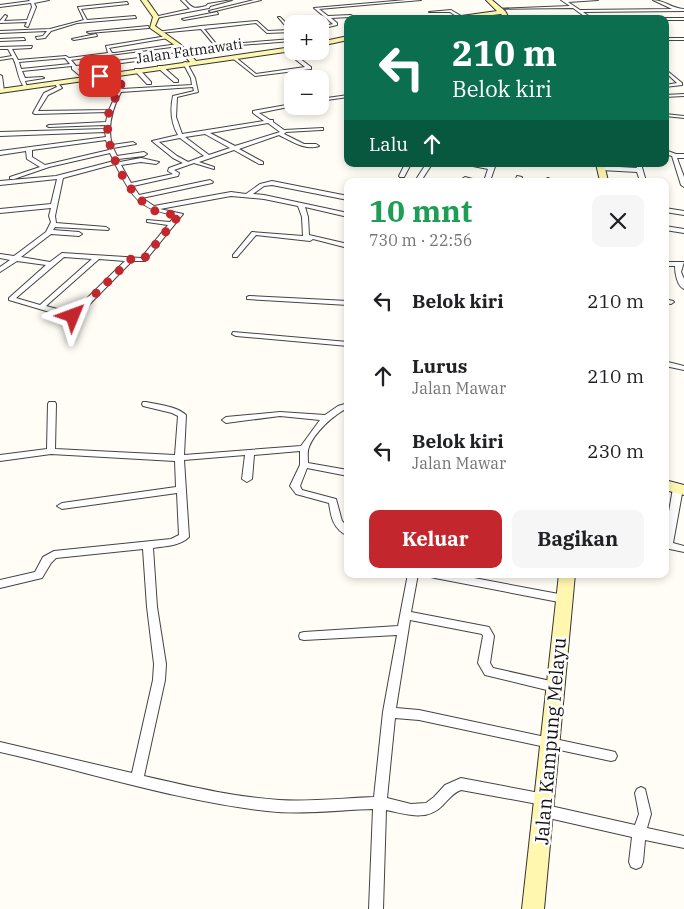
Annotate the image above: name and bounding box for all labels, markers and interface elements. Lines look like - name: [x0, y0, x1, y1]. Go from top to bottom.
- map controls: [284, 15, 329, 115]
- button: +: [284, 15, 329, 60]
- text: 210 m: [452, 30, 557, 76]
- street label: Jalan Fatmawati: [135, 35, 243, 67]
- icon: left: [369, 35, 434, 100]
- pin: [79, 55, 121, 97]
- icon: arrive: [86, 62, 114, 90]
- button: −: [284, 70, 329, 115]
- text: Belok kiri: [452, 74, 552, 103]
- icon: ahead: [418, 130, 446, 158]
- text: Lalu: [369, 132, 408, 156]
- text: 10 mnt: [369, 191, 472, 230]
- button: close: [592, 195, 644, 247]
- text: 730 m · 22:56: [369, 230, 472, 250]
- icon: left: [369, 287, 397, 315]
- position arrow: [46, 289, 98, 341]
- text: Belok kiri: [412, 289, 504, 313]
- text: 210 m: [587, 289, 644, 313]
- text: Lurus: [412, 354, 467, 378]
- icon: ahead: [369, 362, 397, 390]
- text: 210 m: [587, 364, 644, 388]
- text: Jalan Mawar: [412, 378, 506, 398]
- text: Belok kiri: [412, 429, 504, 453]
- icon: left: [369, 437, 397, 465]
- text: 230 m: [587, 439, 644, 463]
- text: Jalan Mawar: [412, 453, 506, 473]
- button: Keluar: [369, 510, 502, 568]
- button: Bagikan: [512, 510, 644, 568]
- street label: Jalan Kampung Melayu: [529, 636, 571, 846]

